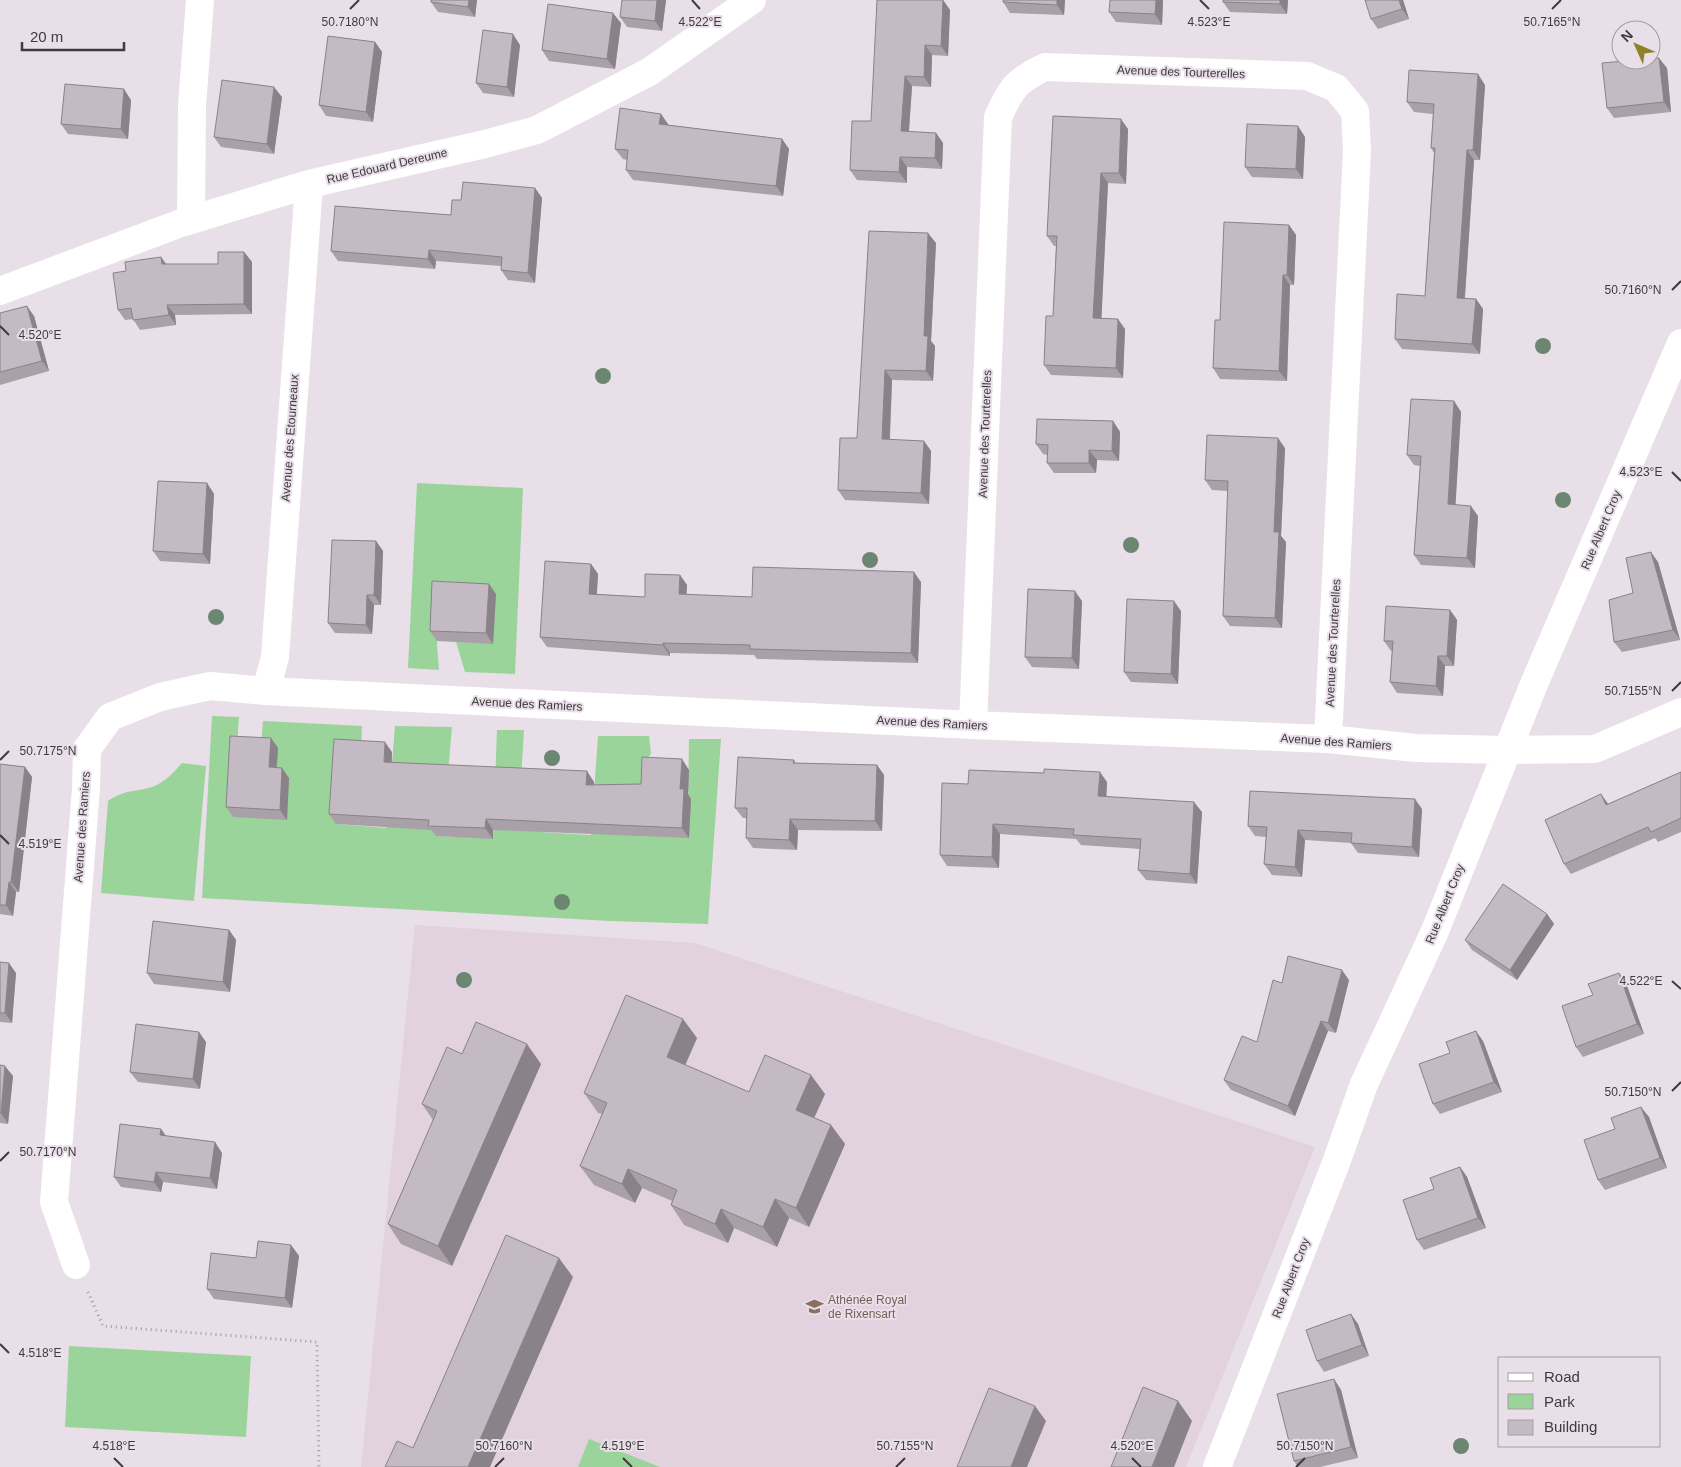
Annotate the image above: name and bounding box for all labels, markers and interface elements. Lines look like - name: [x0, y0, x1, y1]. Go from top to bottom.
- text: 50.7180°N: [322, 15, 378, 29]
- text: 4.522°E: [679, 15, 721, 29]
- text: 4.523°E: [1188, 15, 1230, 29]
- text: 50.7165°N: [1524, 15, 1580, 29]
- scale bar: [22, 20, 125, 52]
- north arrow: [1611, 20, 1661, 70]
- text: N: [1618, 27, 1636, 45]
- text: 20 m: [30, 28, 63, 45]
- street label: Avenue des Tourterelles: [1117, 63, 1245, 81]
- street label: Rue Edouard Dereume: [325, 145, 449, 187]
- text: 50.7160°N: [1605, 283, 1661, 297]
- text: 4.520°E: [19, 328, 61, 342]
- street label: Avenue des Tourterelles: [976, 370, 994, 498]
- street label: Avenue des Etourneaux: [279, 374, 301, 502]
- text: 4.523°E: [1620, 465, 1662, 479]
- street label: Rue Albert Croy: [1578, 488, 1624, 572]
- street label: Avenue des Tourterelles: [1323, 579, 1343, 707]
- text: 50.7155°N: [1605, 684, 1661, 698]
- street label: Avenue des Ramiers: [471, 694, 583, 714]
- street label: Avenue des Ramiers: [876, 713, 988, 733]
- street label: Avenue des Ramiers: [1280, 731, 1392, 753]
- text: 50.7175°N: [20, 744, 76, 758]
- street label: Avenue des Ramiers: [71, 771, 93, 883]
- text: 4.519°E: [19, 837, 61, 851]
- street label: Rue Albert Croy: [1423, 862, 1467, 946]
- text: 4.522°E: [1620, 974, 1662, 988]
- text: 50.7150°N: [1605, 1085, 1661, 1099]
- text: 50.7170°N: [20, 1145, 76, 1159]
- street label: Rue Albert Croy: [1269, 1236, 1313, 1320]
- place label: Athénée Royal de Rixensart: [828, 1293, 907, 1321]
- school or university icon: Athénée Royal de Rixensart: [804, 1297, 824, 1317]
- text: 4.518°E: [19, 1346, 61, 1360]
- legend: [1498, 1357, 1661, 1447]
- text: Road: [1544, 1368, 1580, 1385]
- text: Park: [1544, 1393, 1575, 1410]
- text: Building: [1544, 1418, 1597, 1435]
- text: 4.518°E: [93, 1439, 135, 1453]
- text: 50.7160°N: [476, 1439, 532, 1453]
- text: 4.519°E: [602, 1439, 644, 1453]
- text: 50.7155°N: [877, 1439, 933, 1453]
- text: 4.520°E: [1111, 1439, 1153, 1453]
- text: 50.7150°N: [1277, 1439, 1333, 1453]

